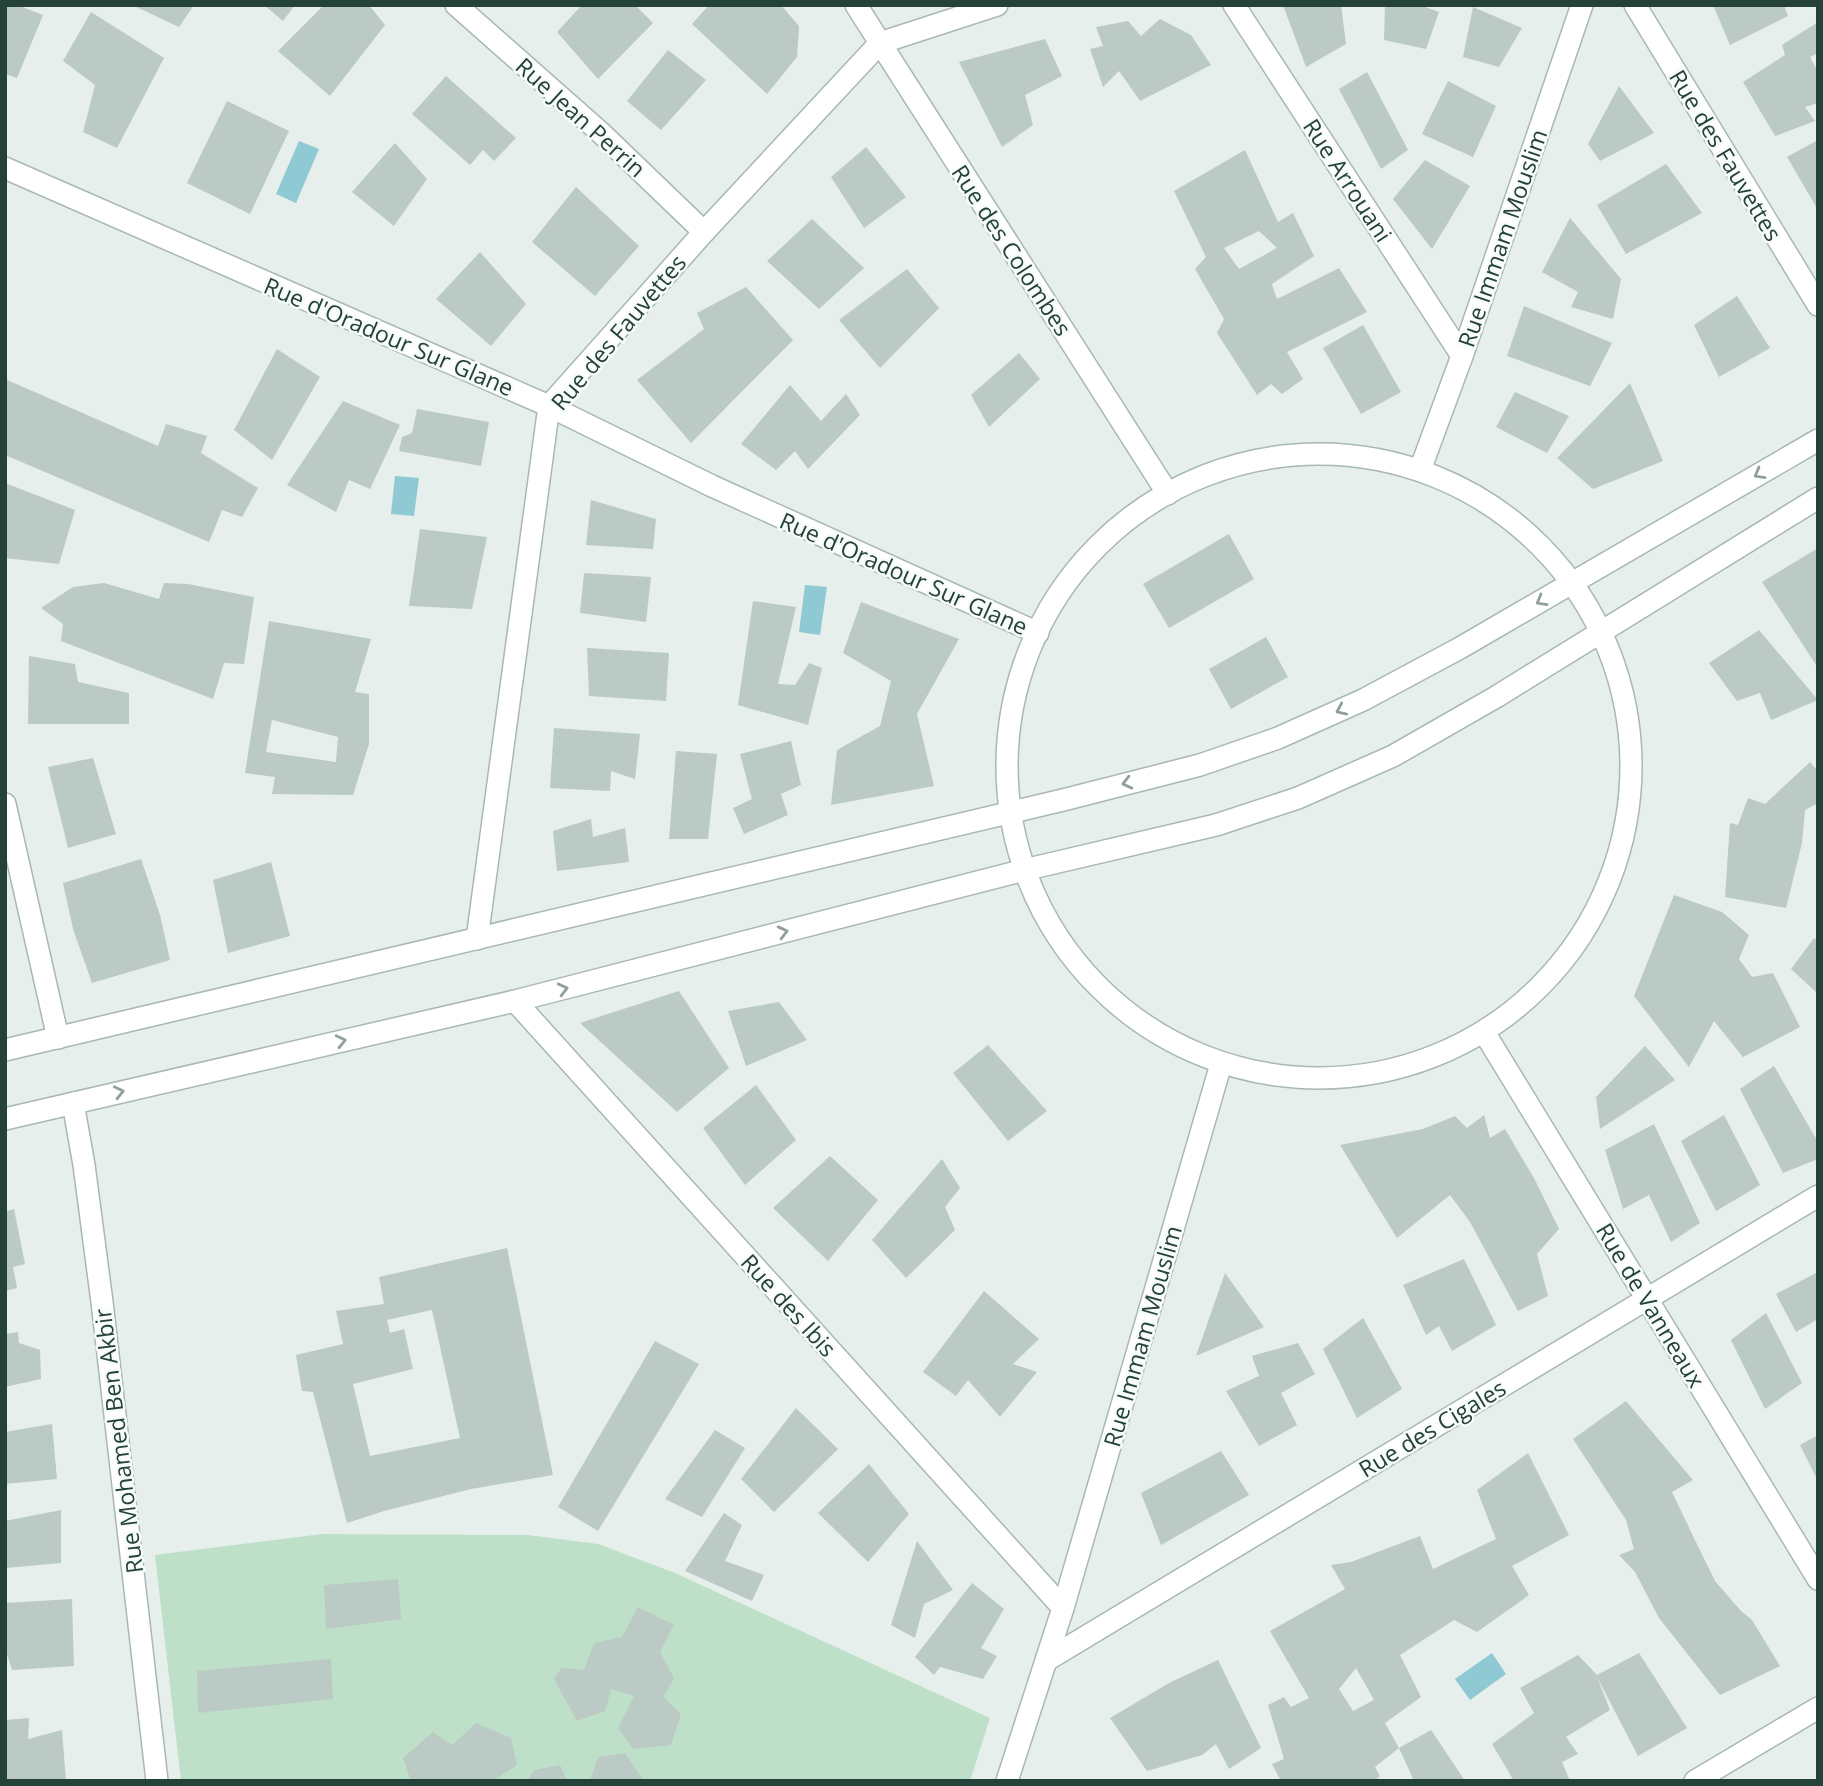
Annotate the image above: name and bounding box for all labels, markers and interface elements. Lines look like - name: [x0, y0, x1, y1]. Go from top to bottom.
- street label: Rue Jean Perrin: [509, 50, 653, 184]
- street label: Rue des Fauvettes: [1662, 63, 1790, 247]
- street label: Rue Arrouani: [1296, 112, 1400, 248]
- street label: Rue Immam Mouslim: [1450, 125, 1554, 351]
- street label: Rue des Colombes: [945, 158, 1079, 342]
- street label: Rue des Fauvettes: [543, 247, 693, 417]
- street label: Rue d'Oradour Sur Glane: [259, 269, 519, 403]
- one-way arrow: [1753, 466, 1766, 479]
- street label: Rue d'Oradour Sur Glane: [775, 504, 1033, 642]
- one-way arrow: [1536, 593, 1548, 606]
- one-way arrow: [1336, 702, 1349, 716]
- one-way arrow: [1121, 775, 1133, 789]
- one-way arrow: [777, 926, 789, 940]
- one-way arrow: [556, 983, 568, 997]
- one-way arrow: [335, 1035, 347, 1049]
- one-way arrow: [113, 1086, 125, 1100]
- street label: Rue de Vanneaux: [1589, 1217, 1713, 1393]
- street label: Rue Immam Mouslim: [1095, 1222, 1189, 1450]
- street label: Rue des Ibis: [734, 1247, 844, 1363]
- street label: Rue Mohamed Ben Akbir: [86, 1306, 150, 1575]
- street label: Rue des Cigales: [1352, 1371, 1512, 1485]

